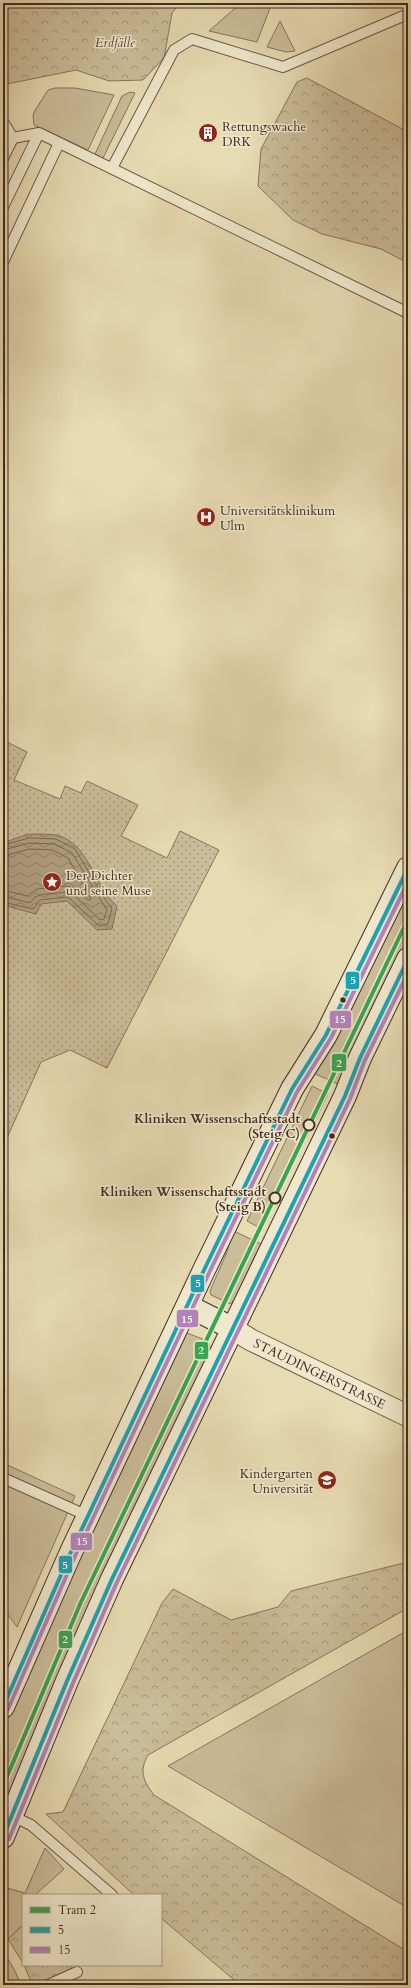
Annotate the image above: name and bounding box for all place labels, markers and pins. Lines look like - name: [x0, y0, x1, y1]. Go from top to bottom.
- place label: Rettungswache DRK: [222, 118, 306, 151]
- building icon: Rettungswache DRK: [197, 122, 219, 144]
- place label: Universitätsklinikum Ulm: [220, 502, 335, 535]
- hospital icon: Universitätsklinikum Ulm: [195, 506, 217, 528]
- place label: Der Dichter und seine Muse: [66, 867, 151, 900]
- place icon: Der Dichter und seine Muse: [41, 871, 63, 893]
- unlabelled marker: [338, 995, 348, 1005]
- place label: Kliniken Wissenschaftsstadt (Steig C): [134, 1110, 300, 1143]
- marker: Kliniken Wissenschaftsstadt (Steig C): [302, 1118, 316, 1132]
- unlabelled marker: [327, 1131, 337, 1141]
- place label: Kliniken Wissenschaftsstadt (Steig B): [100, 1183, 266, 1216]
- marker: Kliniken Wissenschaftsstadt (Steig B): [268, 1191, 282, 1205]
- place label: Kindergarten Universität: [240, 1465, 314, 1498]
- school or university icon: Kindergarten Universität: [316, 1469, 338, 1491]

